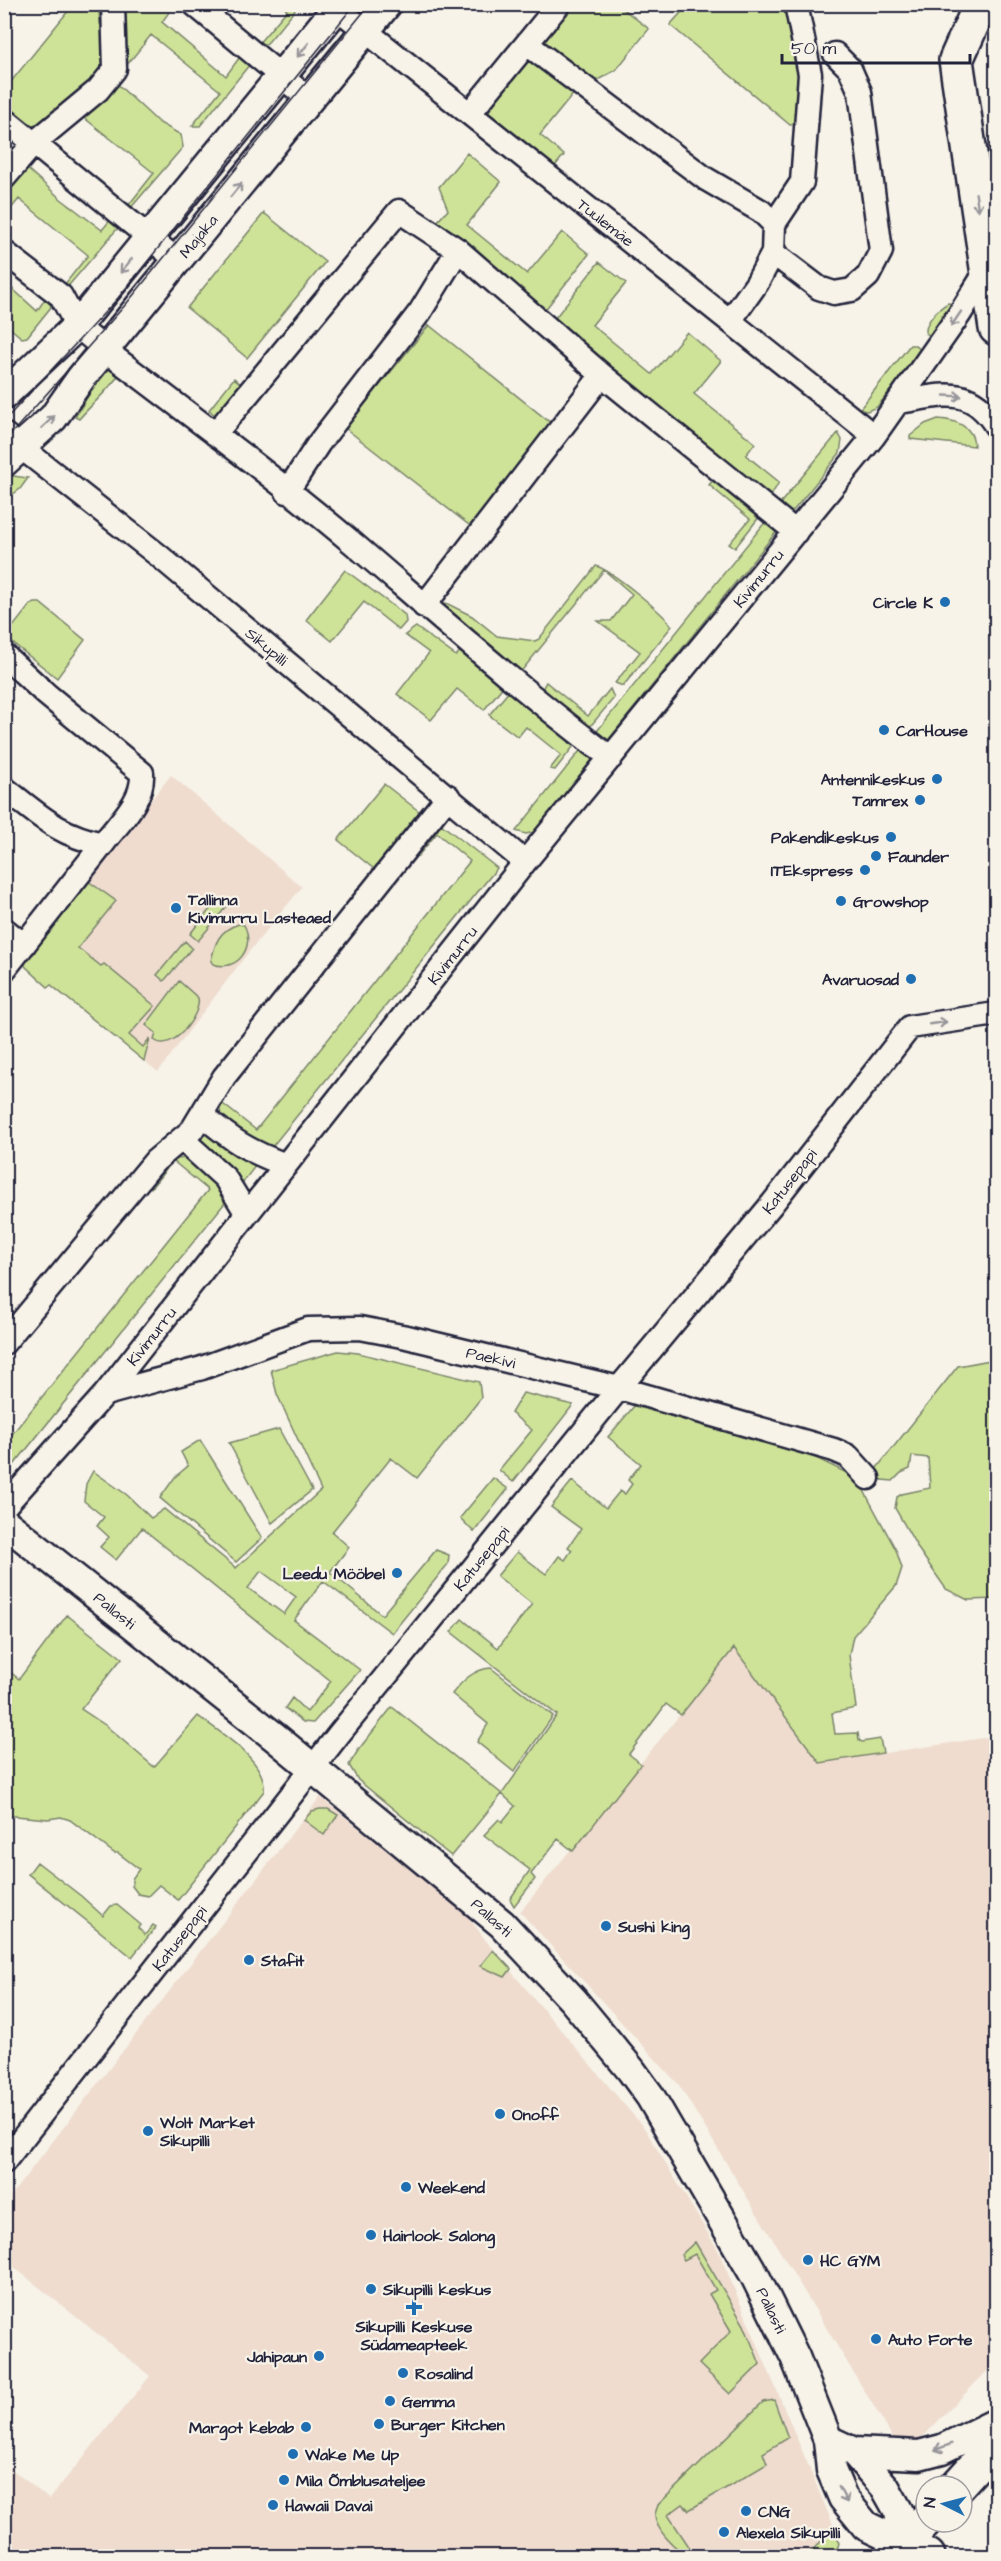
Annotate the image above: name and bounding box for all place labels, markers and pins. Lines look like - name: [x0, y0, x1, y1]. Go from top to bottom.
- place label: Circle K: [873, 592, 933, 614]
- marker: Circle K: [938, 595, 952, 609]
- place label: CarHouse: [896, 720, 968, 742]
- marker: CarHouse: [877, 723, 891, 737]
- place label: Antennikeskus: [821, 769, 925, 791]
- marker: Antennikeskus: [930, 772, 944, 786]
- place label: Tamrex: [851, 790, 908, 812]
- marker: Tamrex: [913, 793, 927, 807]
- place label: Pakendikeskus: [771, 827, 879, 849]
- marker: Pakendikeskus: [884, 830, 898, 844]
- place label: Faunder: [888, 846, 949, 868]
- marker: Faunder: [869, 849, 883, 863]
- place label: ITEkspress: [771, 860, 853, 882]
- marker: ITEkspress: [858, 863, 872, 877]
- place label: Tallinna Kivimurru Lasteaed: [187, 889, 332, 929]
- place label: Growshop: [853, 891, 929, 913]
- marker: Growshop: [834, 894, 848, 908]
- marker: Tallinna Kivimurru Lasteaed: [169, 901, 183, 915]
- place label: Avaruosad: [822, 969, 900, 991]
- marker: Avaruosad: [904, 972, 918, 986]
- place label: Leedu Mööbel: [282, 1563, 385, 1585]
- marker: Leedu Mööbel: [390, 1566, 404, 1580]
- place label: Sushi king: [617, 1916, 690, 1940]
- marker: Sushi king: [599, 1919, 613, 1933]
- place label: Stafit: [260, 1950, 305, 1972]
- marker: Stafit: [242, 1953, 256, 1967]
- place label: Onoff: [512, 2104, 559, 2126]
- marker: Onoff: [493, 2107, 507, 2121]
- place label: Wolt Market Sikupilli: [159, 2112, 255, 2152]
- marker: Wolt Market Sikupilli: [141, 2124, 155, 2138]
- place label: Weekend: [417, 2177, 486, 2199]
- marker: Weekend: [399, 2180, 413, 2194]
- place label: Hairlook Salong: [383, 2225, 496, 2249]
- marker: Hairlook Salong: [364, 2228, 378, 2242]
- place label: HC GYM: [820, 2250, 880, 2272]
- marker: HC GYM: [801, 2253, 815, 2267]
- place label: Sikupilli keskus: [382, 2279, 491, 2301]
- marker: Sikupilli keskus: [364, 2282, 378, 2296]
- marker: Sikupilli Keskuse Südameapteek: [407, 2300, 421, 2314]
- place label: Sikupilli Keskuse Südameapteek: [355, 2316, 473, 2356]
- place label: Auto Forte: [888, 2329, 973, 2351]
- marker: Auto Forte: [869, 2332, 883, 2346]
- place label: Jahipaun: [246, 2346, 307, 2368]
- marker: Jahipaun: [312, 2349, 326, 2363]
- place label: Rosalind: [415, 2363, 474, 2385]
- marker: Rosalind: [396, 2366, 410, 2380]
- place label: Gemma: [402, 2391, 456, 2413]
- marker: Gemma: [383, 2394, 397, 2408]
- place label: Burger Kitchen: [391, 2414, 505, 2438]
- place label: Margot kebab: [189, 2417, 294, 2441]
- marker: Burger Kitchen: [372, 2417, 386, 2431]
- marker: Margot kebab: [299, 2420, 313, 2434]
- place label: Wake Me Up: [304, 2444, 399, 2466]
- marker: Wake Me Up: [286, 2447, 300, 2461]
- place label: Mila Õmblusateljee: [296, 2470, 426, 2492]
- marker: Mila Õmblusateljee: [277, 2473, 291, 2487]
- place label: Hawaii Davai: [285, 2495, 373, 2517]
- marker: Hawaii Davai: [266, 2498, 280, 2512]
- place label: CNG: [758, 2501, 791, 2523]
- marker: CNG: [739, 2504, 753, 2518]
- place label: Alexela Sikupilli: [736, 2522, 841, 2544]
- marker: Alexela Sikupilli: [717, 2525, 731, 2539]

